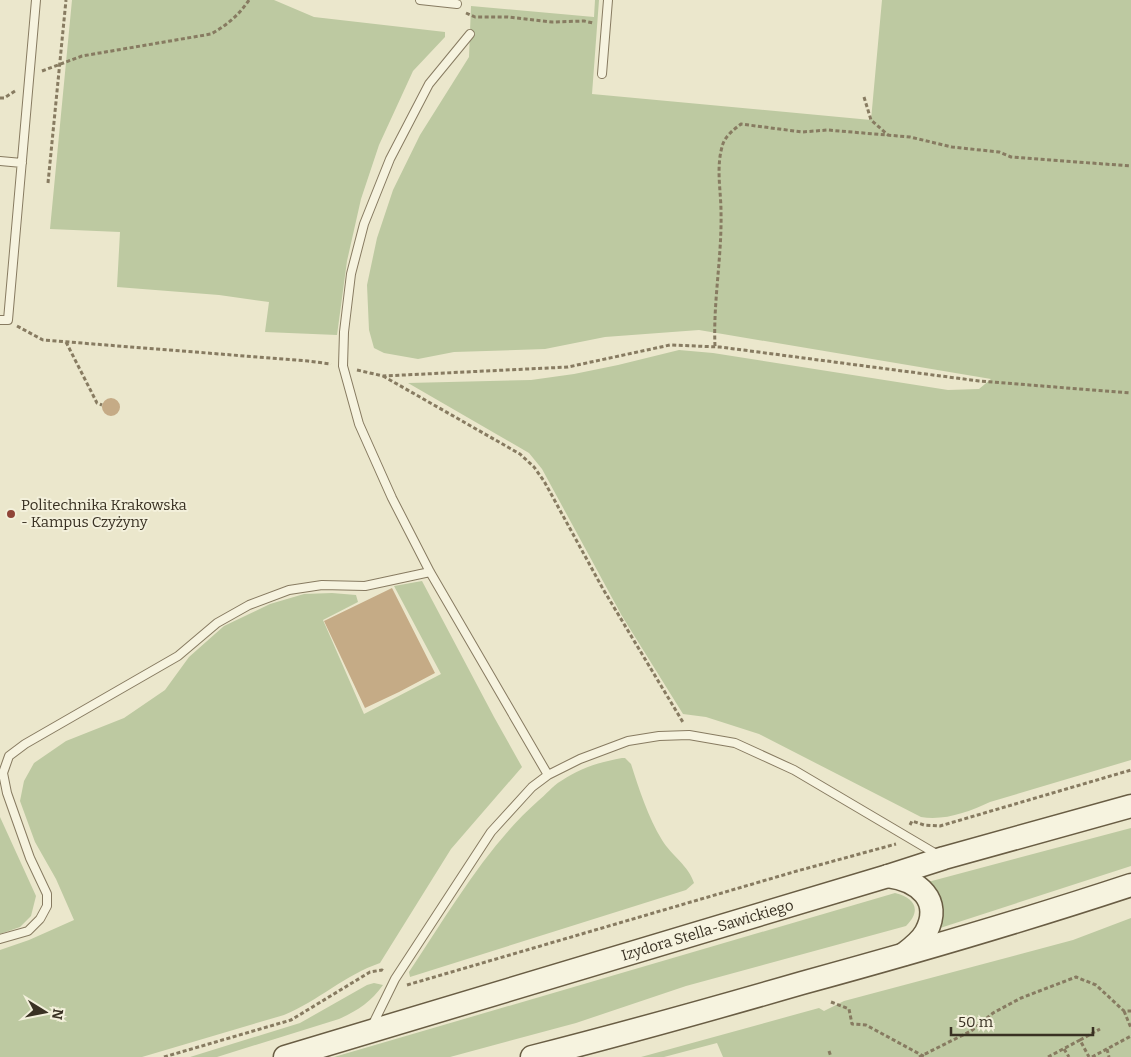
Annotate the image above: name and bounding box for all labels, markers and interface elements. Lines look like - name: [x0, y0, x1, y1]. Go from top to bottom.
- place label: Politechnika Krakowska - Kampus Czyżyny: [21, 496, 187, 531]
- marker: Politechnika Krakowska - Kampus Czyżyny: [5, 508, 17, 520]
- street label: Izydora Stella-Sawickiego: [619, 896, 796, 965]
- north arrow: [20, 987, 70, 1037]
- scale bar: [951, 1004, 1094, 1036]
- text: N: [48, 1007, 67, 1021]
- text: 50 m: [958, 1013, 994, 1031]

